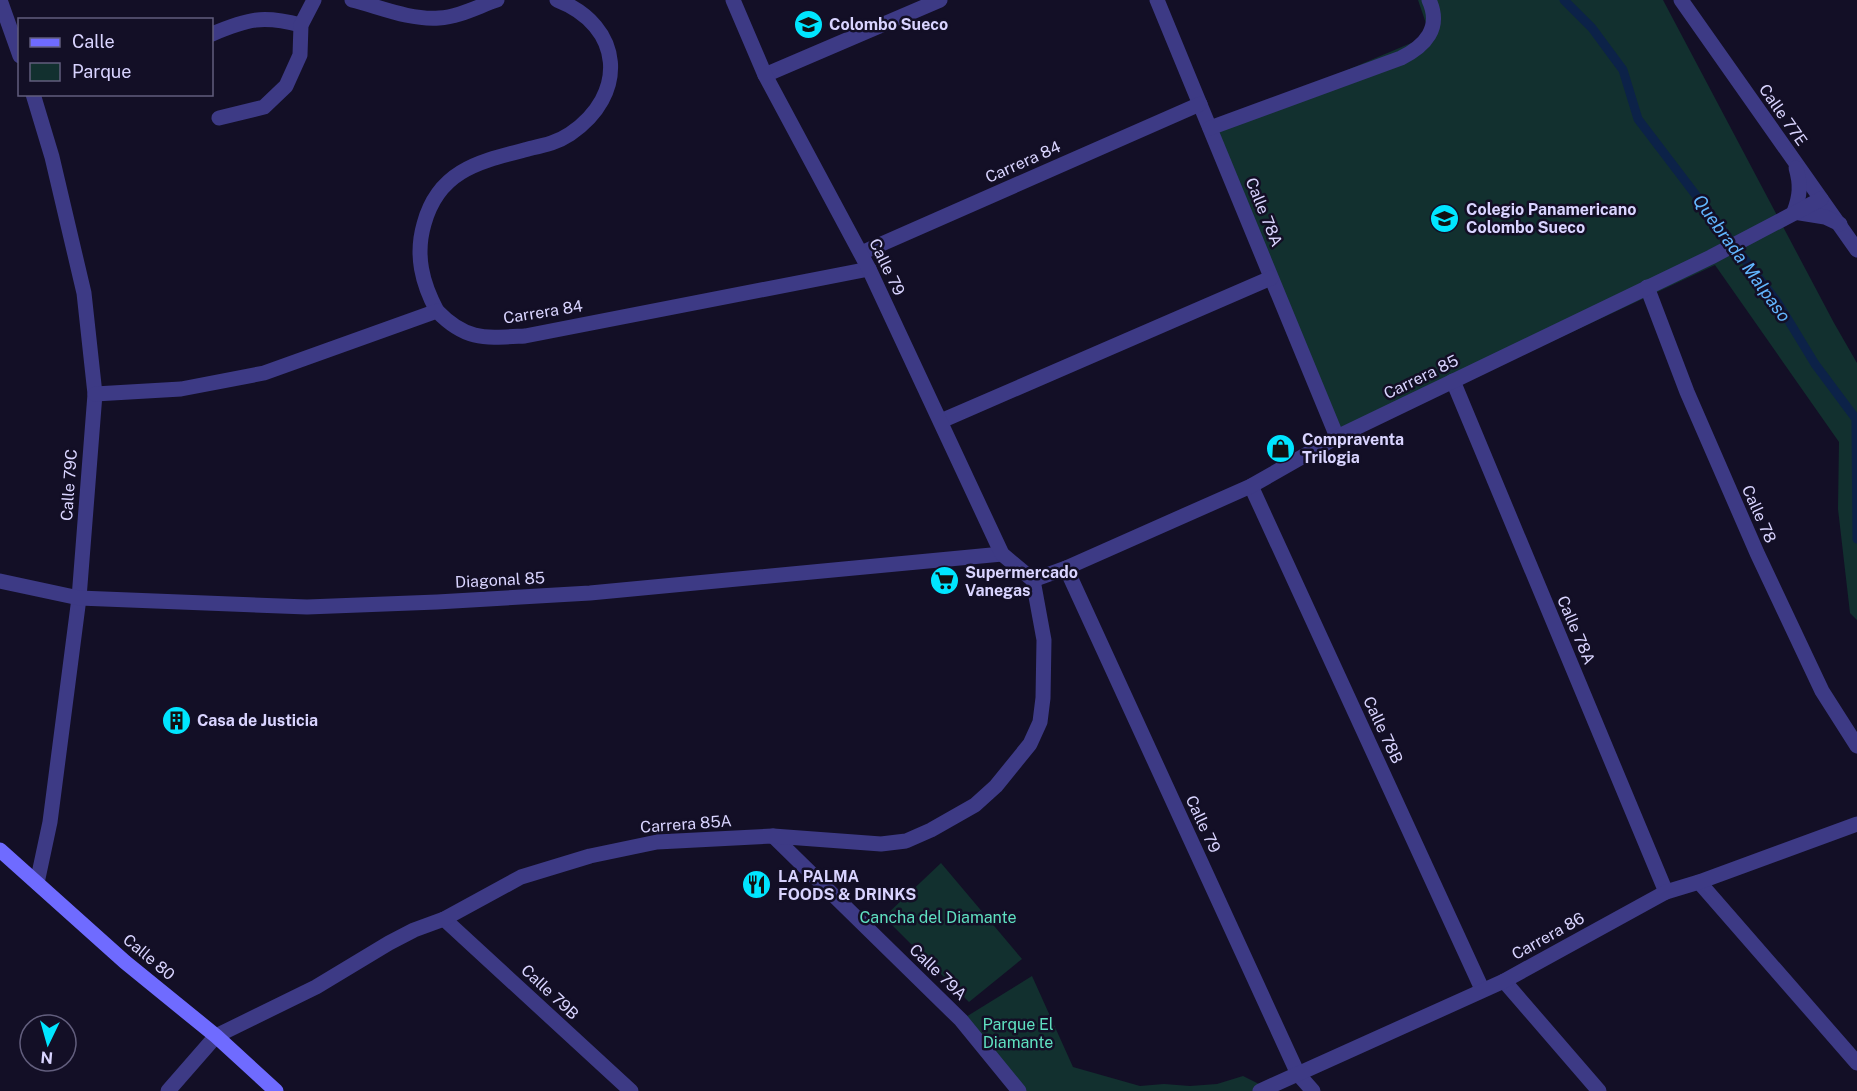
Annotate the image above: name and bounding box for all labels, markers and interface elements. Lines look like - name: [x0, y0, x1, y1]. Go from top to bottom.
- school or university icon: Colombo Sueco: [792, 8, 824, 40]
- place label: Colombo Sueco: [829, 15, 948, 34]
- legend: [18, 18, 213, 96]
- text: Calle: [72, 31, 115, 52]
- text: Parque: [72, 61, 132, 82]
- street label: Calle 77E: [1755, 80, 1811, 150]
- street label: Carrera 84: [982, 137, 1064, 187]
- street label: Calle 78A: [1242, 175, 1286, 249]
- water label: Quebrada Malpaso: [1689, 190, 1795, 326]
- place label: Colegio Panamericano Colombo Sueco: [1466, 200, 1636, 237]
- school or university icon: Colegio Panamericano Colombo Sueco: [1429, 202, 1461, 234]
- street label: Calle 79: [865, 235, 909, 299]
- street label: Carrera 84: [502, 296, 584, 328]
- street label: Carrera 85: [1381, 351, 1461, 403]
- place label: Compraventa Trilogia: [1302, 430, 1404, 467]
- shop icon: Compraventa Trilogia: [1265, 432, 1297, 464]
- street label: Calle 79C: [57, 448, 81, 522]
- street label: Calle 78: [1738, 482, 1780, 546]
- place label: Supermercado Vanegas: [965, 563, 1078, 600]
- supermarket icon: Supermercado Vanegas: [928, 565, 960, 597]
- street label: Diagonal 85: [455, 568, 545, 592]
- street label: Calle 78A: [1553, 593, 1599, 667]
- street label: Calle 78B: [1359, 693, 1407, 767]
- building icon: Casa de Justicia: [160, 704, 192, 736]
- place label: Casa de Justicia: [197, 711, 318, 730]
- street label: Calle 79: [1182, 792, 1224, 856]
- street label: Carrera 85A: [640, 811, 732, 837]
- place label: LA PALMA FOODS & DRINKS: [778, 867, 916, 904]
- restaurant icon: LA PALMA FOODS & DRINKS: [741, 869, 773, 901]
- park label: Cancha del Diamante: [859, 908, 1017, 927]
- street label: Carrera 86: [1508, 908, 1588, 964]
- street label: Calle 80: [119, 930, 179, 984]
- street label: Calle 79A: [905, 940, 971, 1004]
- street label: Calle 79B: [517, 961, 583, 1023]
- north arrow: [18, 1013, 78, 1073]
- park label: Parque El Diamante: [982, 1015, 1054, 1052]
- text: N: [40, 1047, 54, 1067]

